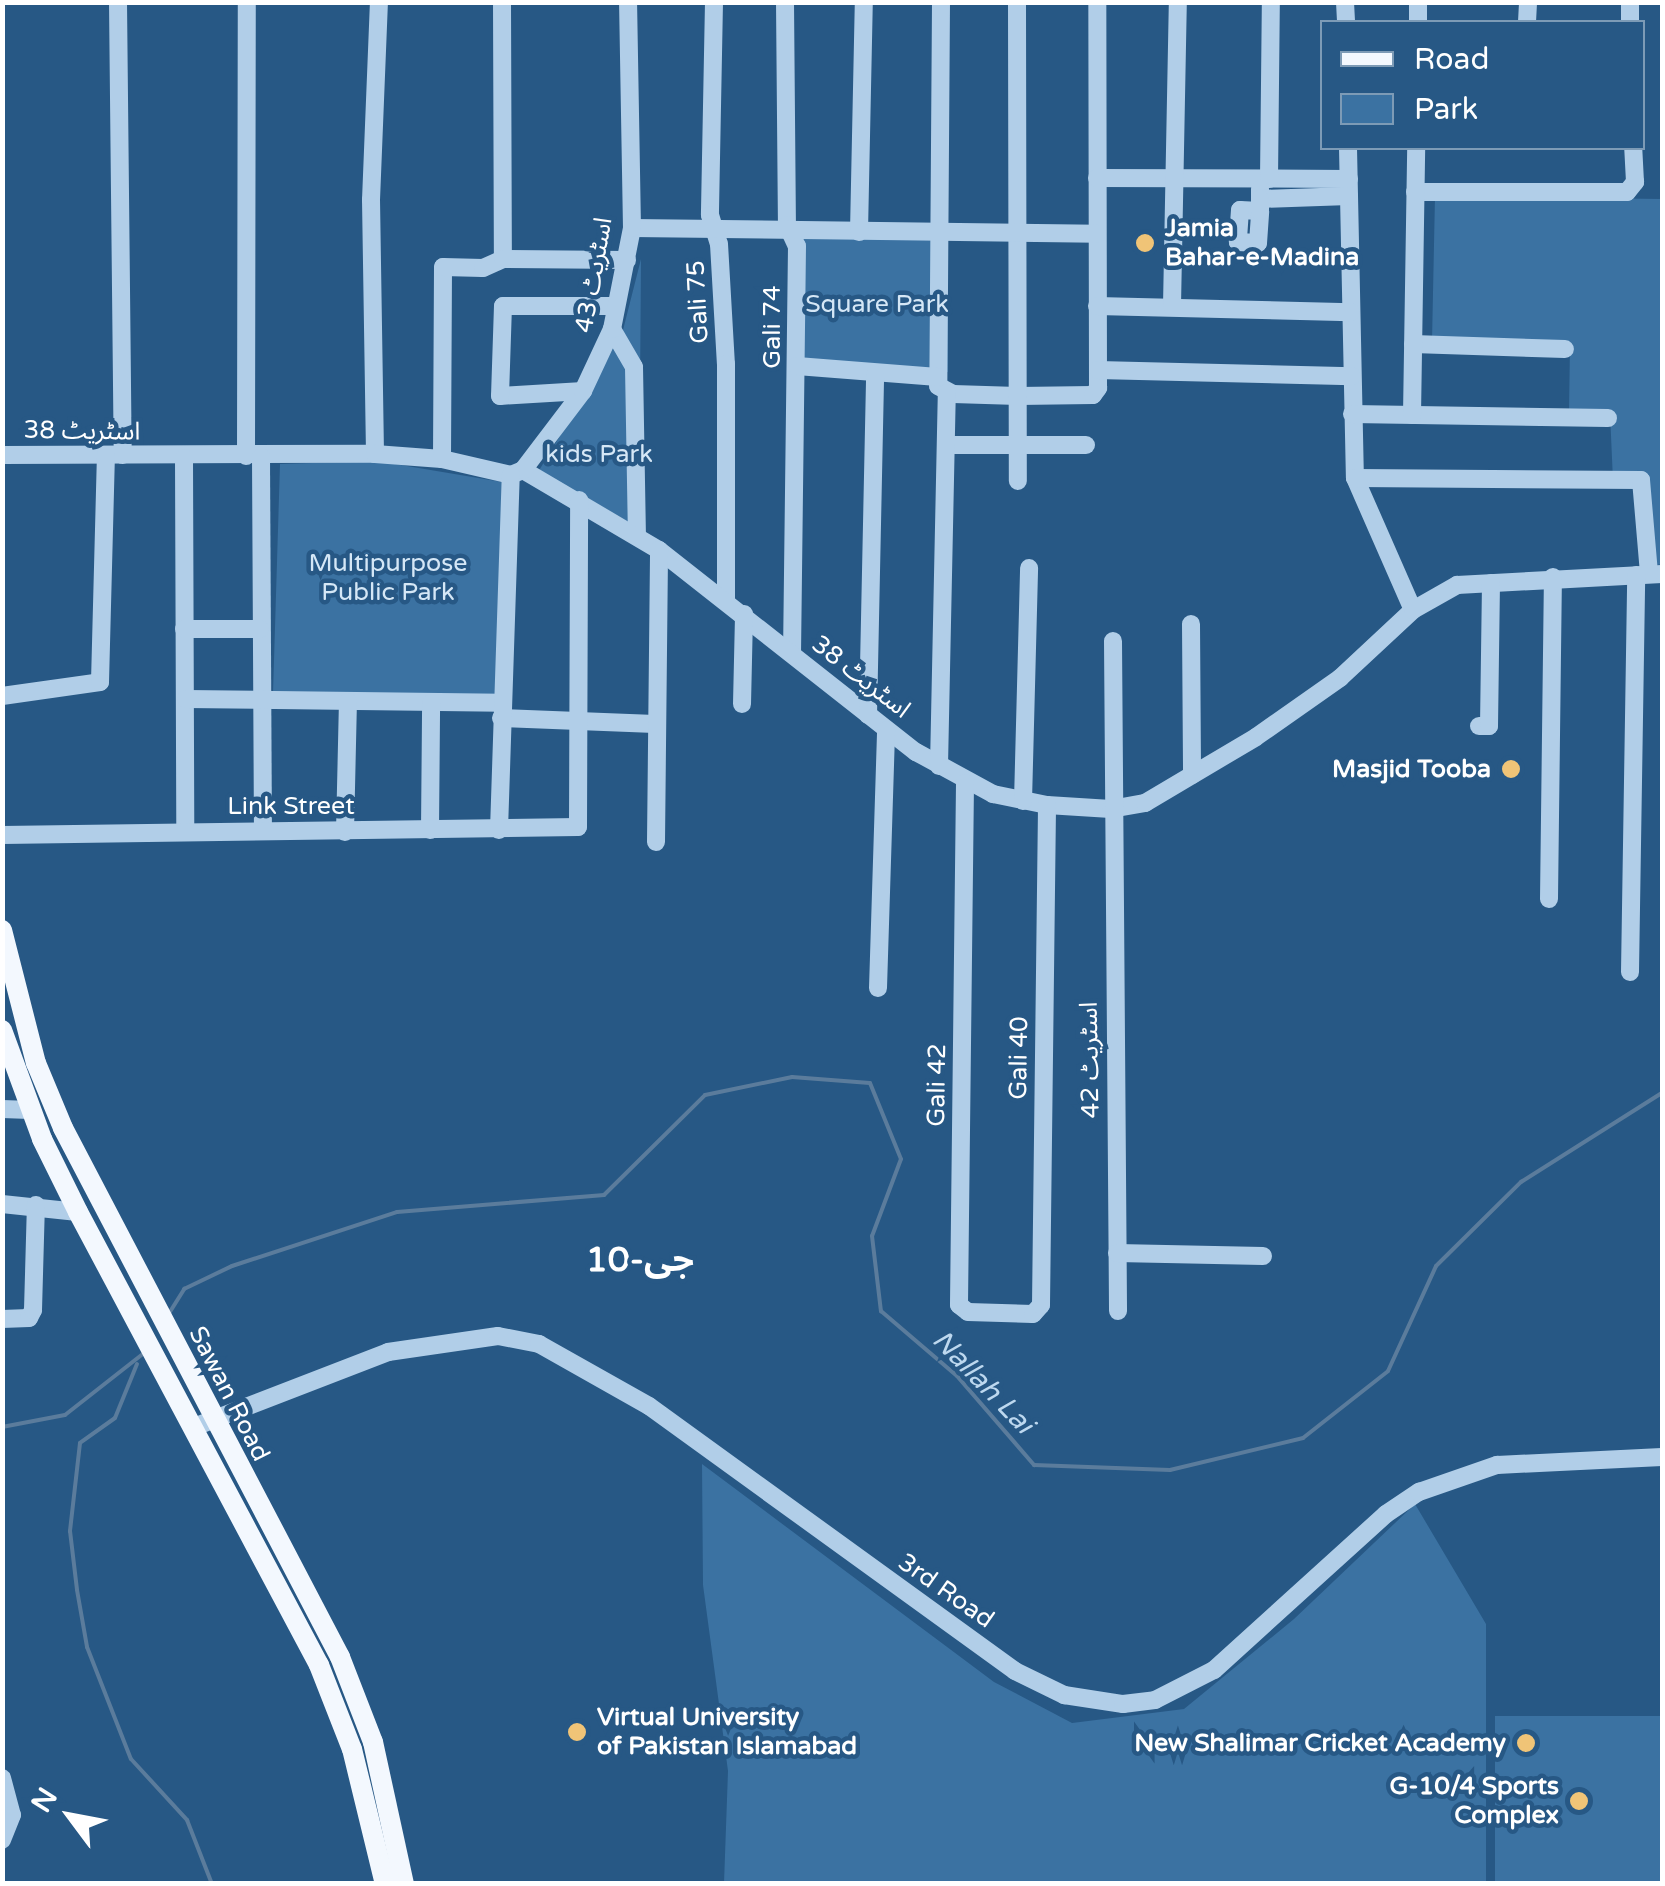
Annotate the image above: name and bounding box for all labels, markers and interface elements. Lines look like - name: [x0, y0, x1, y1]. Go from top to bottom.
- legend: [1320, 20, 1645, 150]
- text: Road: [1414, 41, 1489, 78]
- text: Park: [1414, 91, 1478, 128]
- place label: Jamia Bahar-e-Madina: [1165, 214, 1359, 273]
- street label: اسٹریٹ 43: [569, 215, 619, 335]
- marker: Jamia Bahar-e-Madina: [1134, 232, 1156, 254]
- street label: Gali 75: [681, 260, 715, 344]
- street label: Gali 74: [757, 285, 787, 369]
- park label: Square Park: [805, 289, 949, 319]
- street label: اسٹریٹ 38: [23, 415, 141, 447]
- park label: kids Park: [545, 439, 653, 469]
- park label: Multipurpose Public Park: [309, 549, 467, 608]
- street label: اسٹریٹ 38: [806, 629, 916, 725]
- place label: Masjid Tooba: [1332, 754, 1491, 784]
- marker: Masjid Tooba: [1500, 758, 1522, 780]
- street label: Link Street: [227, 791, 355, 821]
- street label: اسٹریٹ 42: [1074, 1001, 1106, 1119]
- street label: Gali 40: [1003, 1016, 1035, 1100]
- street label: Gali 42: [921, 1043, 953, 1127]
- district label: جی-10: [586, 1239, 694, 1281]
- street label: Sawan Road: [182, 1321, 276, 1467]
- water label: Nallah Lai: [925, 1323, 1041, 1441]
- street label: 3rd Road: [892, 1547, 1000, 1635]
- place label: Virtual University of Pakistan Islamabad: [597, 1703, 857, 1762]
- marker: Virtual University of Pakistan Islamabad: [566, 1721, 588, 1743]
- place label: New Shalimar Cricket Academy: [1134, 1728, 1506, 1758]
- marker: New Shalimar Cricket Academy: [1515, 1732, 1537, 1754]
- north arrow: [20, 1766, 120, 1866]
- place label: G-10/4 Sports Complex: [1389, 1772, 1559, 1831]
- text: N: [24, 1782, 65, 1819]
- marker: G-10/4 Sports Complex: [1568, 1790, 1590, 1812]

